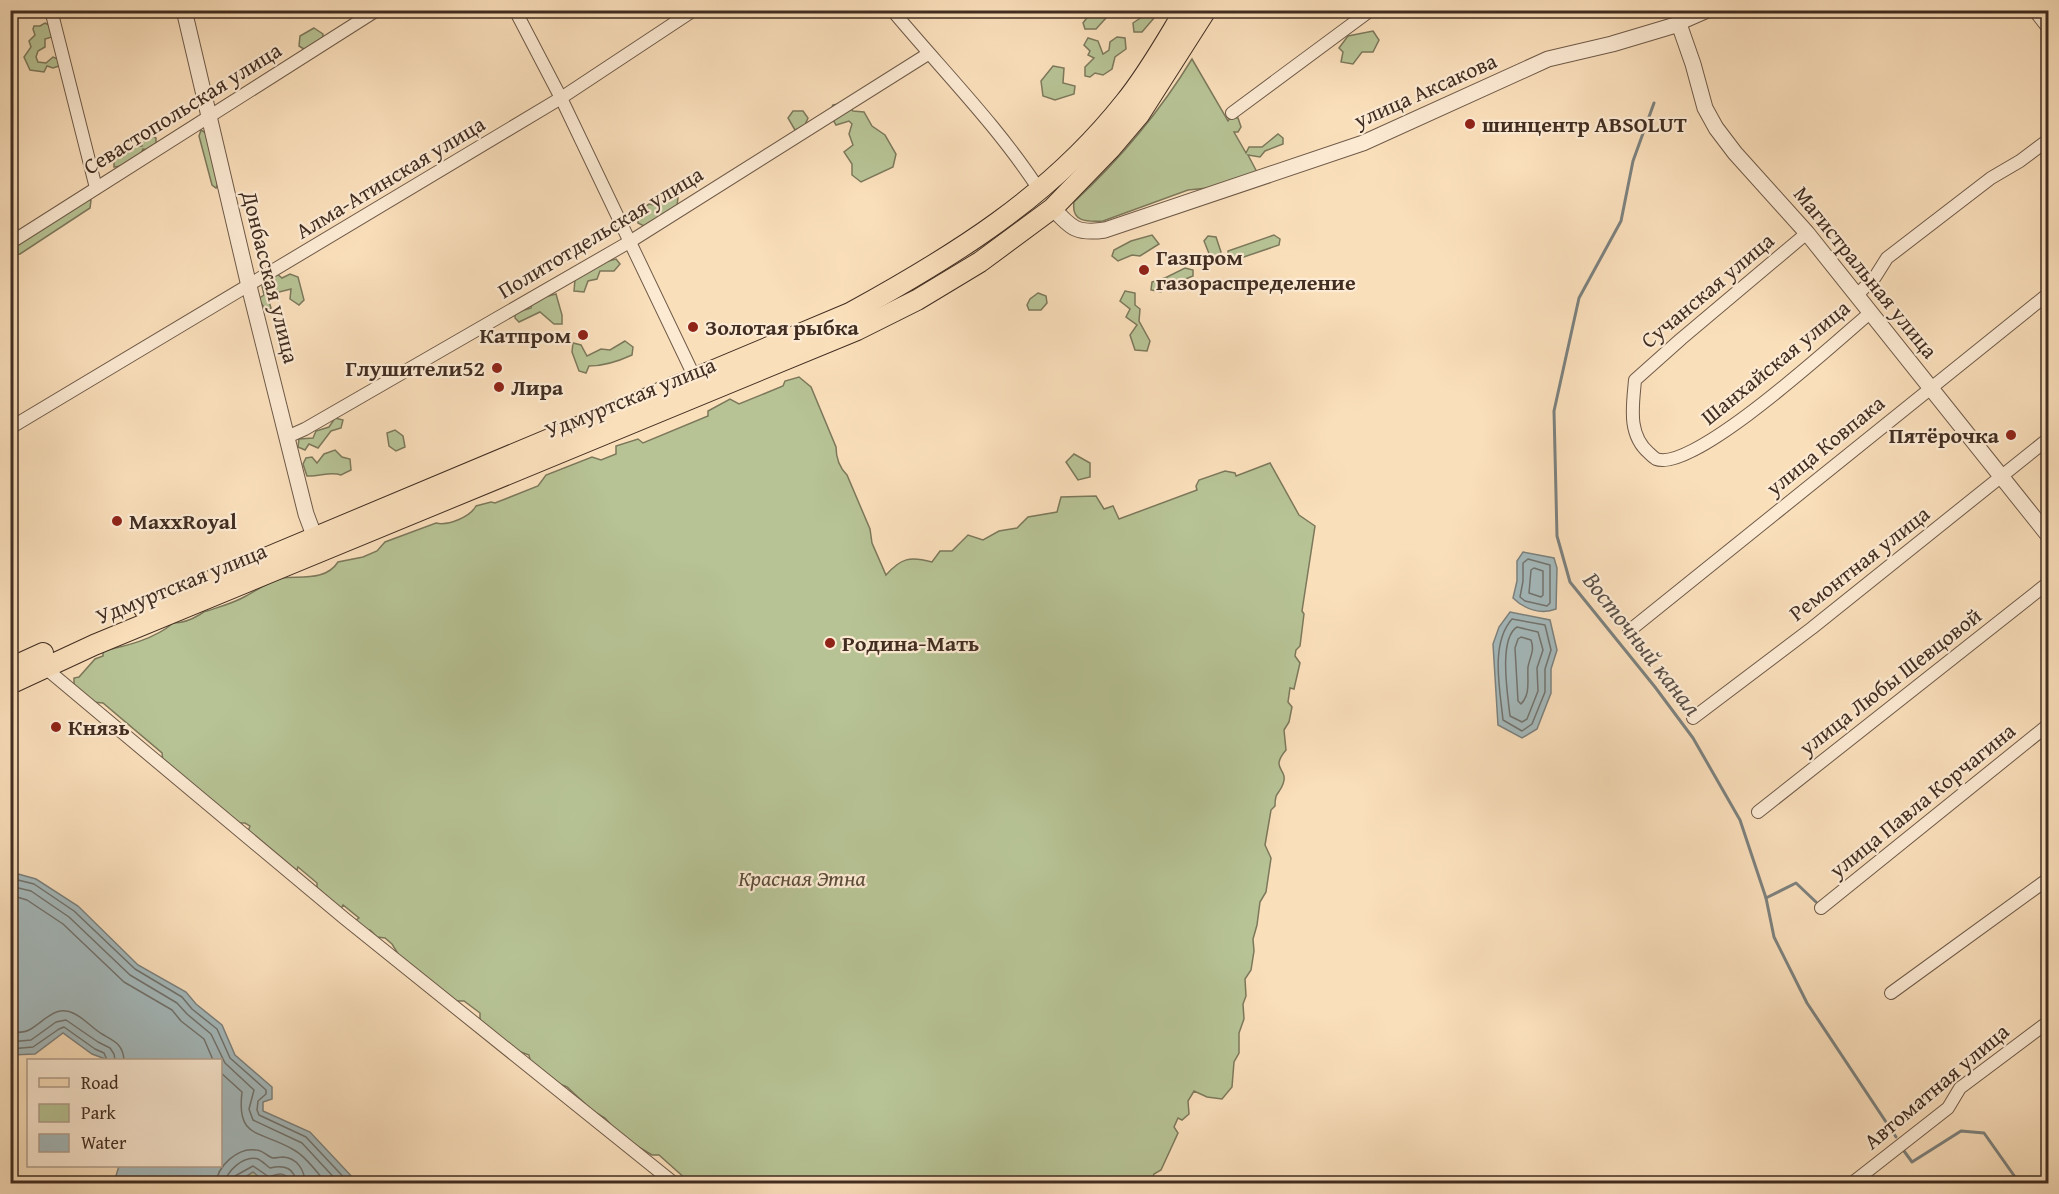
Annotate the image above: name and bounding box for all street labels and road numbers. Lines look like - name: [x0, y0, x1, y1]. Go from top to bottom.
- street label: Севастопольская улица: [77, 34, 288, 182]
- street label: улица Аксакова: [1348, 44, 1502, 136]
- street label: Алма-Атинская улица: [289, 107, 491, 246]
- street label: Политотдельская улица: [491, 158, 709, 306]
- street label: Магистральная улица: [1786, 179, 1946, 366]
- street label: Донбасская улица: [234, 186, 308, 367]
- street label: Сучанская улица: [1633, 224, 1781, 355]
- street label: Шанхайская улица: [1694, 291, 1857, 432]
- street label: Удмуртская улица: [540, 348, 721, 446]
- street label: улица Ковпака: [1758, 387, 1892, 504]
- street label: Ремонтная улица: [1782, 497, 1937, 628]
- street label: Удмуртская улица: [91, 534, 272, 632]
- street label: улица Любы Шевцовой: [1791, 599, 1988, 763]
- street label: улица Павла Корчагина: [1821, 714, 2022, 886]
- street label: Автоматная улица: [1856, 1015, 2016, 1157]

